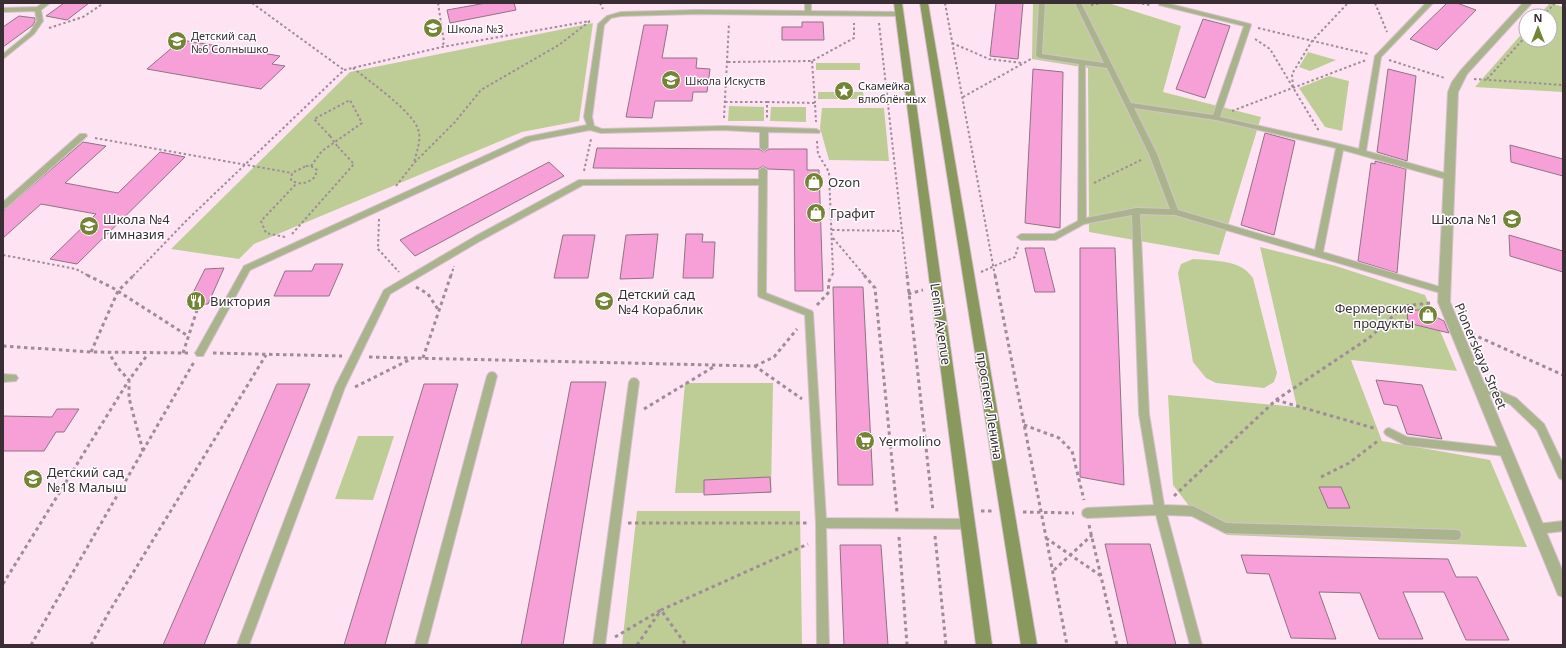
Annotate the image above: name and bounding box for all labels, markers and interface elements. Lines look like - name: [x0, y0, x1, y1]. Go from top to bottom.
- north arrow: [1518, 8, 1558, 48]
- text: N: [1534, 10, 1542, 25]
- school or university icon: Школа №3: [422, 17, 444, 39]
- place label: Школа №3: [447, 21, 504, 36]
- place label: Детский сад №6 Солнышко: [191, 28, 269, 56]
- school or university icon: Детский сад №6 Солнышко: [166, 30, 188, 52]
- school or university icon: Школа Искуств: [660, 69, 682, 91]
- place label: Школа Искуств: [685, 73, 766, 88]
- place label: Скамейка влюблённых: [858, 78, 926, 106]
- place icon: Скамейка влюблённых: [833, 80, 855, 102]
- shop icon: Ozon: [803, 171, 825, 193]
- place label: Ozon: [828, 173, 860, 191]
- shop icon: Графит: [805, 202, 827, 224]
- place label: Графит: [830, 204, 875, 222]
- school or university icon: Школа №1: [1501, 208, 1523, 230]
- place label: Школа №4 Гимназия: [103, 210, 170, 243]
- place label: Школа №1: [1431, 210, 1498, 228]
- school or university icon: Школа №4 Гимназия: [78, 215, 100, 237]
- street label: Lenin Avenue: [926, 282, 956, 366]
- place label: Детский сад №4 Кораблик: [618, 285, 703, 318]
- restaurant icon: Виктория: [185, 290, 207, 312]
- school or university icon: Детский сад №4 Кораблик: [593, 290, 615, 312]
- place label: Виктория: [210, 292, 271, 310]
- place label: Фермерские продукты: [1335, 299, 1414, 332]
- street label: Pionerskaya Street: [1450, 300, 1512, 412]
- shop icon: Фермерские продукты: [1417, 304, 1439, 326]
- street label: проспект Ленина: [973, 351, 1007, 461]
- supermarket icon: Yermolino: [854, 430, 876, 452]
- place label: Yermolino: [879, 432, 941, 450]
- place label: Детский сад №18 Малыш: [47, 463, 127, 496]
- school or university icon: Детский сад №18 Малыш: [22, 468, 44, 490]

